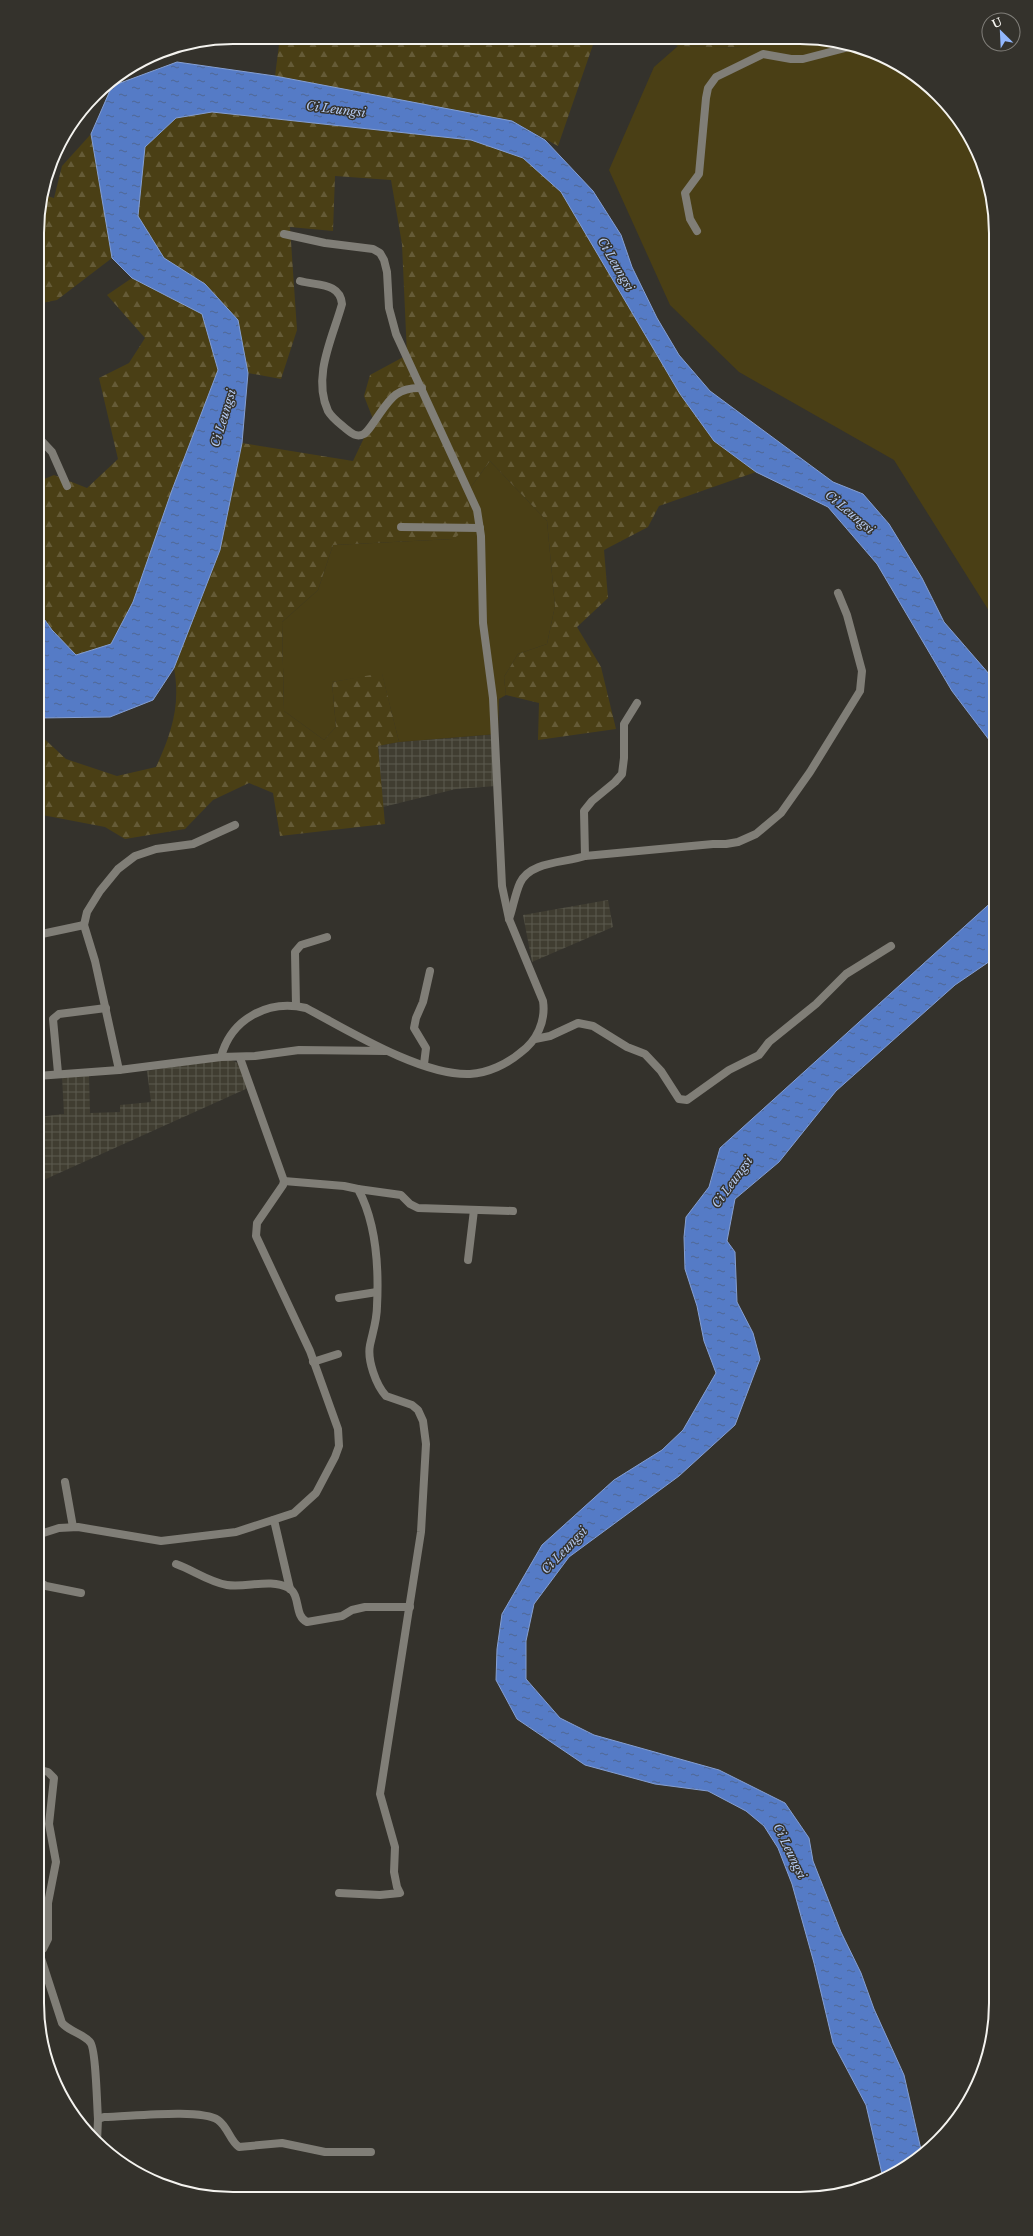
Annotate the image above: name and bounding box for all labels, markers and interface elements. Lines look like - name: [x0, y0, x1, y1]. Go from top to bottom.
- north arrow: [981, 12, 1021, 52]
- text: U: [990, 14, 1004, 31]
- water label: Ci Leungsi: [305, 98, 367, 120]
- water label: Ci Leungsi: [595, 234, 638, 294]
- water label: Ci Leungsi: [207, 386, 239, 449]
- water label: Ci Leungsi: [822, 487, 878, 537]
- water label: Ci Leungsi: [708, 1153, 756, 1211]
- water label: Ci Leungsi: [538, 1523, 591, 1577]
- water label: Ci Leungsi: [770, 1821, 810, 1882]

